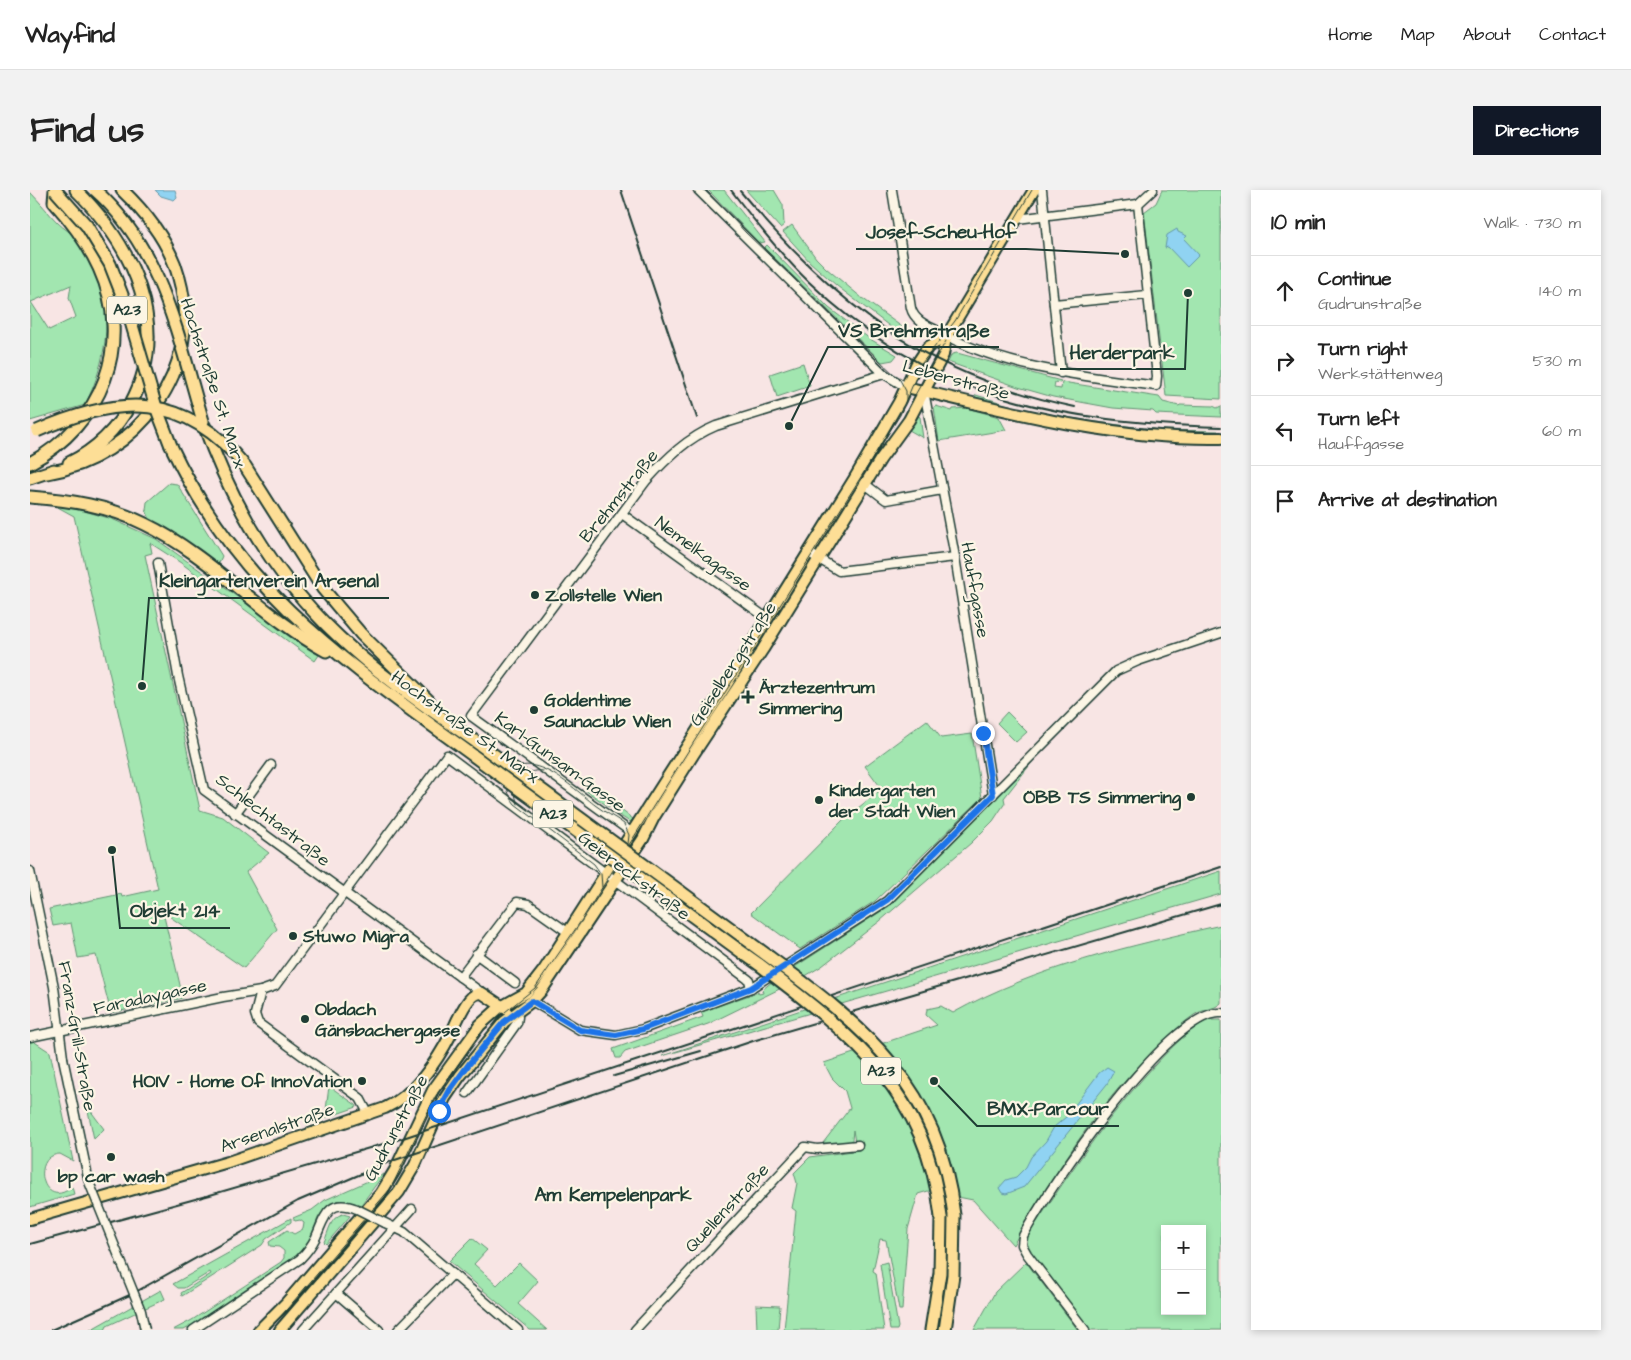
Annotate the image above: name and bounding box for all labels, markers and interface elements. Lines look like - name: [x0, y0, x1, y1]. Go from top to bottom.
- text: Wayfind: [25, 18, 115, 52]
- text: Home: [1328, 22, 1373, 47]
- text: Map: [1401, 22, 1435, 47]
- text: About: [1463, 22, 1511, 47]
- text: Contact: [1539, 22, 1606, 47]
- text: Find us: [30, 106, 144, 155]
- button: Directions: [1473, 106, 1601, 155]
- text: 10 min: [1271, 208, 1325, 237]
- text: Walk · 730 m: [1483, 212, 1581, 234]
- callout: Josef-Scheu-Hof: [856, 215, 1026, 249]
- text: Josef-Scheu-Hof: [865, 219, 1017, 246]
- text: Continue: [1318, 266, 1392, 293]
- icon: ahead: [1271, 277, 1299, 305]
- text: 140 m: [1539, 280, 1581, 302]
- text: Gudrunstraße: [1318, 293, 1422, 315]
- street label: Hochstraße St. Marx: [174, 295, 252, 472]
- road number: A23: [107, 296, 147, 324]
- callout: VS Brehmstraße: [828, 313, 999, 347]
- text: VS Brehmstraße: [837, 318, 990, 345]
- callout: Herderpark: [1060, 335, 1185, 369]
- text: Turn right: [1318, 336, 1407, 363]
- text: Herderpark: [1069, 340, 1175, 367]
- icon: right: [1271, 347, 1299, 375]
- text: 530 m: [1533, 350, 1581, 372]
- street label: Leberstraße: [900, 354, 1013, 406]
- text: Werkstättenweg: [1318, 363, 1442, 385]
- text: Turn left: [1318, 406, 1399, 433]
- icon: left: [1271, 417, 1299, 445]
- text: 60 m: [1542, 420, 1581, 442]
- text: Hauffgasse: [1318, 433, 1404, 455]
- street label: Brehmstraße: [574, 444, 665, 548]
- icon: arrive: [1271, 487, 1299, 515]
- text: Arrive at destination: [1318, 487, 1497, 514]
- street label: Nemelkagasse: [649, 510, 757, 599]
- street label: Hauffgasse: [953, 540, 996, 640]
- callout: Kleingartenverein Arsenal: [149, 564, 389, 598]
- text: Kleingartenverein Arsenal: [159, 568, 379, 596]
- place label: Zollstelle Wien: [545, 583, 662, 608]
- marker: Zollstelle Wien: [529, 589, 541, 601]
- street label: Geiselbergstraße: [683, 597, 784, 732]
- street label: Hochstraße St. Marx: [386, 665, 545, 790]
- place label: Ärztezentrum Simmering: [758, 675, 875, 722]
- place label: Goldentime Saunaclub Wien: [543, 688, 671, 734]
- marker: Ärztezentrum Simmering: [741, 690, 755, 704]
- marker: Goldentime Saunaclub Wien: [528, 704, 540, 716]
- street label: Karl-Gunsam-Gasse: [489, 706, 631, 818]
- route end: [972, 722, 995, 745]
- street label: Schlechtastraße: [210, 767, 336, 873]
- place label: Kindergarten der Stadt Wien: [828, 778, 955, 824]
- place label: ÖBB TS Simmering: [1023, 785, 1182, 811]
- marker: ÖBB TS Simmering: [1185, 791, 1197, 803]
- marker: Kindergarten der Stadt Wien: [813, 794, 825, 806]
- road number: A23: [533, 800, 573, 828]
- street label: Geiereckstraße: [573, 825, 696, 927]
- callout: Objekt 214: [120, 894, 230, 928]
- text: Objekt 214: [130, 898, 220, 925]
- place label: Stuwo Migra: [302, 924, 410, 950]
- marker: Stuwo Migra: [287, 930, 299, 942]
- street label: Franz-Grill-Straße: [52, 959, 103, 1113]
- street label: Faradaygasse: [91, 973, 209, 1022]
- place label: Obdach Gänsbachergasse: [315, 997, 460, 1044]
- marker: Obdach Gänsbachergasse: [299, 1013, 311, 1025]
- road number: A23: [861, 1058, 901, 1084]
- place label: HOIV - Home Of InnoVation: [133, 1069, 352, 1094]
- street label: Gudrunstraße: [358, 1070, 435, 1185]
- marker: HOIV - Home Of InnoVation: [356, 1075, 368, 1087]
- callout: BMX-Parcour: [977, 1092, 1119, 1126]
- text: BMX-Parcour: [987, 1096, 1109, 1123]
- street label: Arsenalstraße: [217, 1097, 338, 1159]
- route start: [428, 1100, 451, 1123]
- marker: bp car wash: [105, 1151, 117, 1163]
- street label: Quellenstraße: [679, 1158, 775, 1258]
- place label: bp car wash: [58, 1164, 165, 1189]
- district label: Am Kempelenpark: [534, 1182, 692, 1209]
- map controls: [1161, 1225, 1206, 1315]
- button: +: [1161, 1225, 1206, 1270]
- button: −: [1161, 1270, 1206, 1315]

